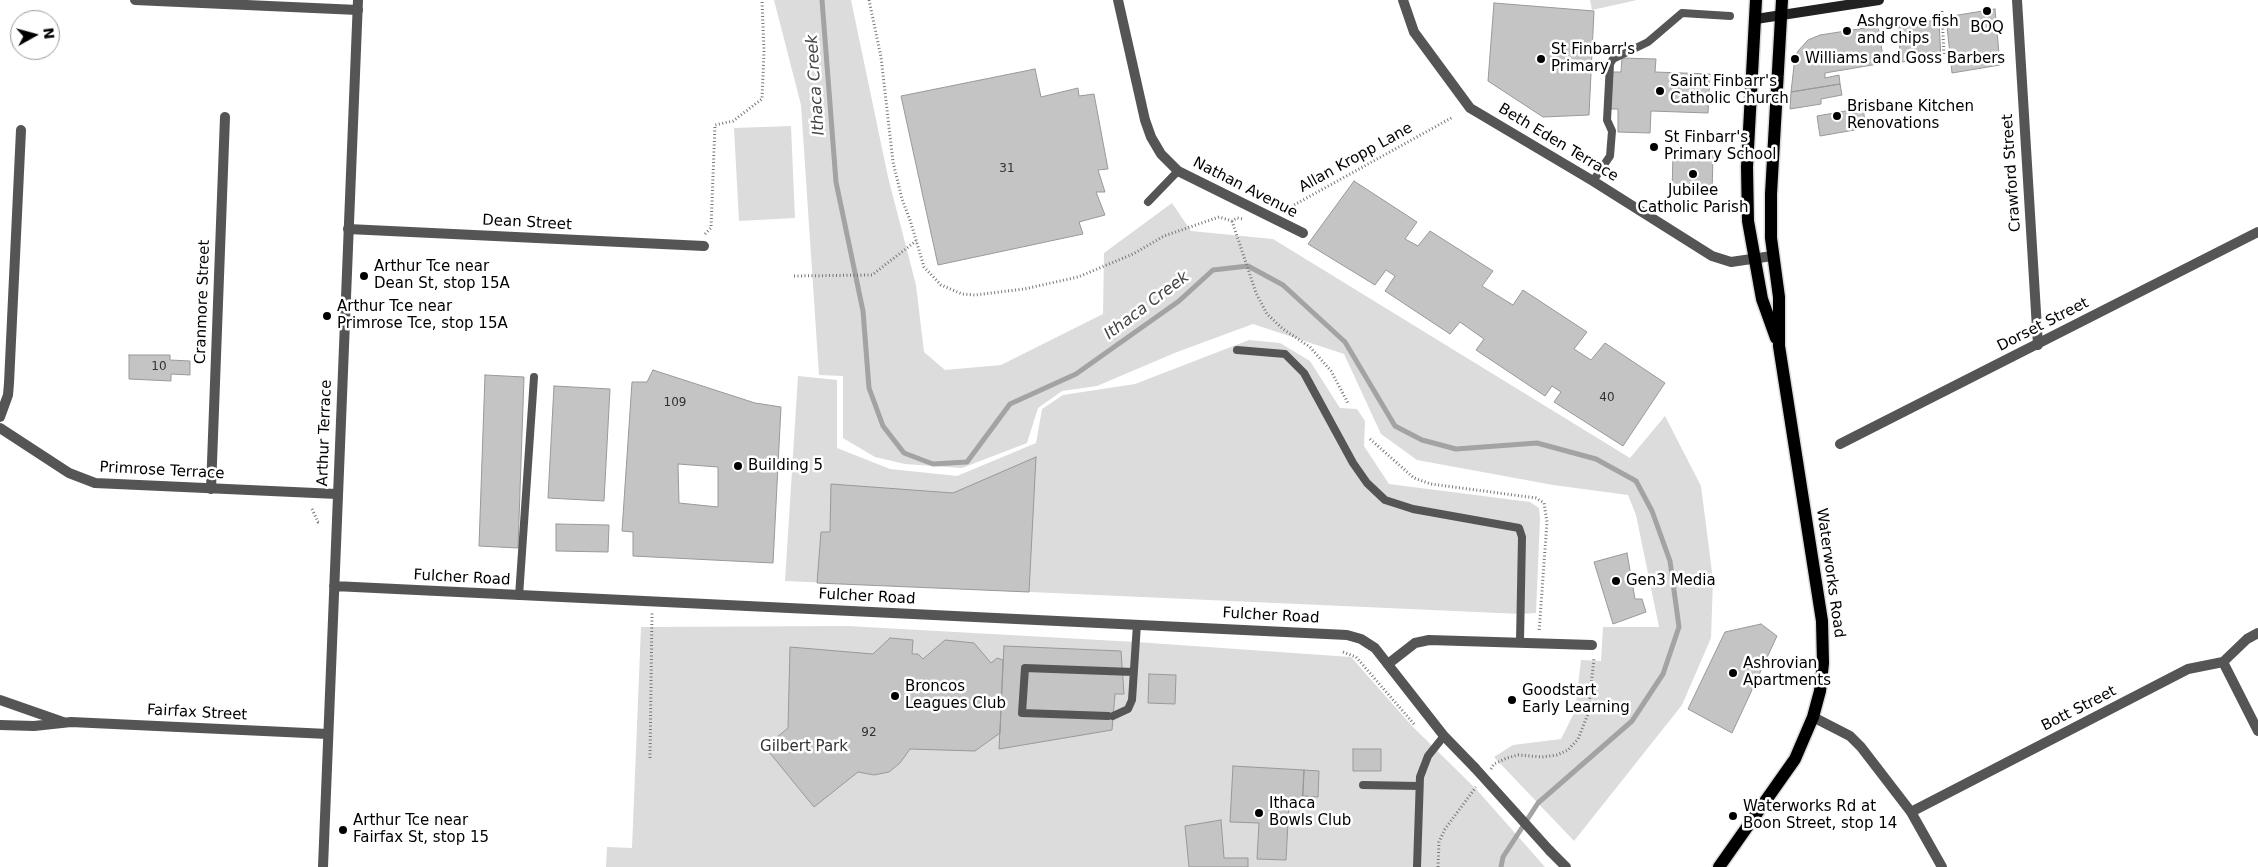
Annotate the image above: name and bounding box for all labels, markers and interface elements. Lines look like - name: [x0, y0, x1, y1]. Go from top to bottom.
- marker: BOQ: [1981, 5, 1993, 17]
- north arrow: [10, 10, 60, 60]
- place label: Ashgrove fish and chips: [1857, 13, 1959, 48]
- place label: BOQ: [1970, 19, 2004, 37]
- marker: Ashgrove fish and chips: [1841, 25, 1853, 37]
- text: N: [40, 27, 58, 40]
- water label: Ithaca Creek: [803, 34, 829, 136]
- place label: St Finbarr's Primary: [1551, 41, 1635, 76]
- place label: Williams and Goss Barbers: [1805, 50, 2005, 68]
- marker: St Finbarr's Primary: [1535, 53, 1547, 65]
- marker: Williams and Goss Barbers: [1789, 53, 1801, 65]
- place label: Saint Finbarr's Catholic Church: [1670, 73, 1789, 108]
- marker: Saint Finbarr's Catholic Church: [1654, 85, 1666, 97]
- place label: Brisbane Kitchen Renovations: [1847, 98, 1974, 133]
- street label: Beth Eden Terrace: [1495, 100, 1621, 186]
- marker: Brisbane Kitchen Renovations: [1831, 110, 1843, 122]
- street label: Crawford Street: [1999, 113, 2025, 233]
- street label: Allan Kropp Lane: [1296, 119, 1416, 197]
- place label: St Finbarr's Primary School: [1664, 129, 1777, 164]
- marker: St Finbarr's Primary School: [1648, 141, 1660, 153]
- street label: Nathan Avenue: [1190, 154, 1300, 222]
- house number: 31: [999, 162, 1015, 176]
- marker: Jubilee Catholic Parish: [1687, 168, 1699, 180]
- place label: Jubilee Catholic Parish: [1638, 182, 1748, 217]
- street label: Dean Street: [482, 212, 572, 234]
- street label: Cranmore Street: [192, 239, 214, 365]
- place label: Arthur Tce near Dean St, stop 15A: [374, 258, 510, 293]
- water label: Ithaca Creek: [1101, 268, 1193, 344]
- marker: Arthur Tce near Dean St, stop 15A: [358, 270, 370, 282]
- street label: Dorset Street: [1994, 294, 2092, 356]
- place label: Arthur Tce near Primrose Tce, stop 15A: [337, 298, 508, 333]
- marker: Arthur Tce near Primrose Tce, stop 15A: [321, 310, 333, 322]
- house number: 10: [151, 360, 167, 374]
- street label: Arthur Terrace: [314, 379, 336, 487]
- house number: 40: [1599, 391, 1615, 405]
- house number: 109: [664, 396, 686, 410]
- place label: Building 5: [748, 457, 823, 475]
- street label: Primrose Terrace: [99, 459, 225, 483]
- marker: Building 5: [732, 460, 744, 472]
- street label: Waterworks Road: [1812, 507, 1848, 639]
- street label: Fulcher Road: [413, 566, 511, 590]
- place label: Gen3 Media: [1626, 572, 1716, 590]
- marker: Gen3 Media: [1610, 575, 1622, 587]
- street label: Fulcher Road: [818, 585, 916, 609]
- street label: Fulcher Road: [1222, 604, 1320, 628]
- place label: Ashrovian Apartments: [1743, 655, 1831, 690]
- marker: Ashrovian Apartments: [1727, 667, 1739, 679]
- place label: Broncos Leagues Club: [905, 678, 1006, 713]
- place label: Goodstart Early Learning: [1522, 682, 1630, 717]
- street label: Bott Street: [2039, 682, 2119, 736]
- marker: Broncos Leagues Club: [889, 690, 901, 702]
- marker: Goodstart Early Learning: [1506, 694, 1518, 706]
- street label: Fairfax Street: [146, 701, 248, 725]
- house number: 92: [861, 726, 877, 740]
- park label: Gilbert Park: [760, 738, 848, 756]
- place label: Ithaca Bowls Club: [1269, 795, 1351, 830]
- place label: Waterworks Rd at Boon Street, stop 14: [1743, 798, 1897, 833]
- marker: Ithaca Bowls Club: [1253, 807, 1265, 819]
- marker: Waterworks Rd at Boon Street, stop 14: [1727, 810, 1739, 822]
- place label: Arthur Tce near Fairfax St, stop 15: [353, 812, 489, 847]
- marker: Arthur Tce near Fairfax St, stop 15: [337, 824, 349, 836]

